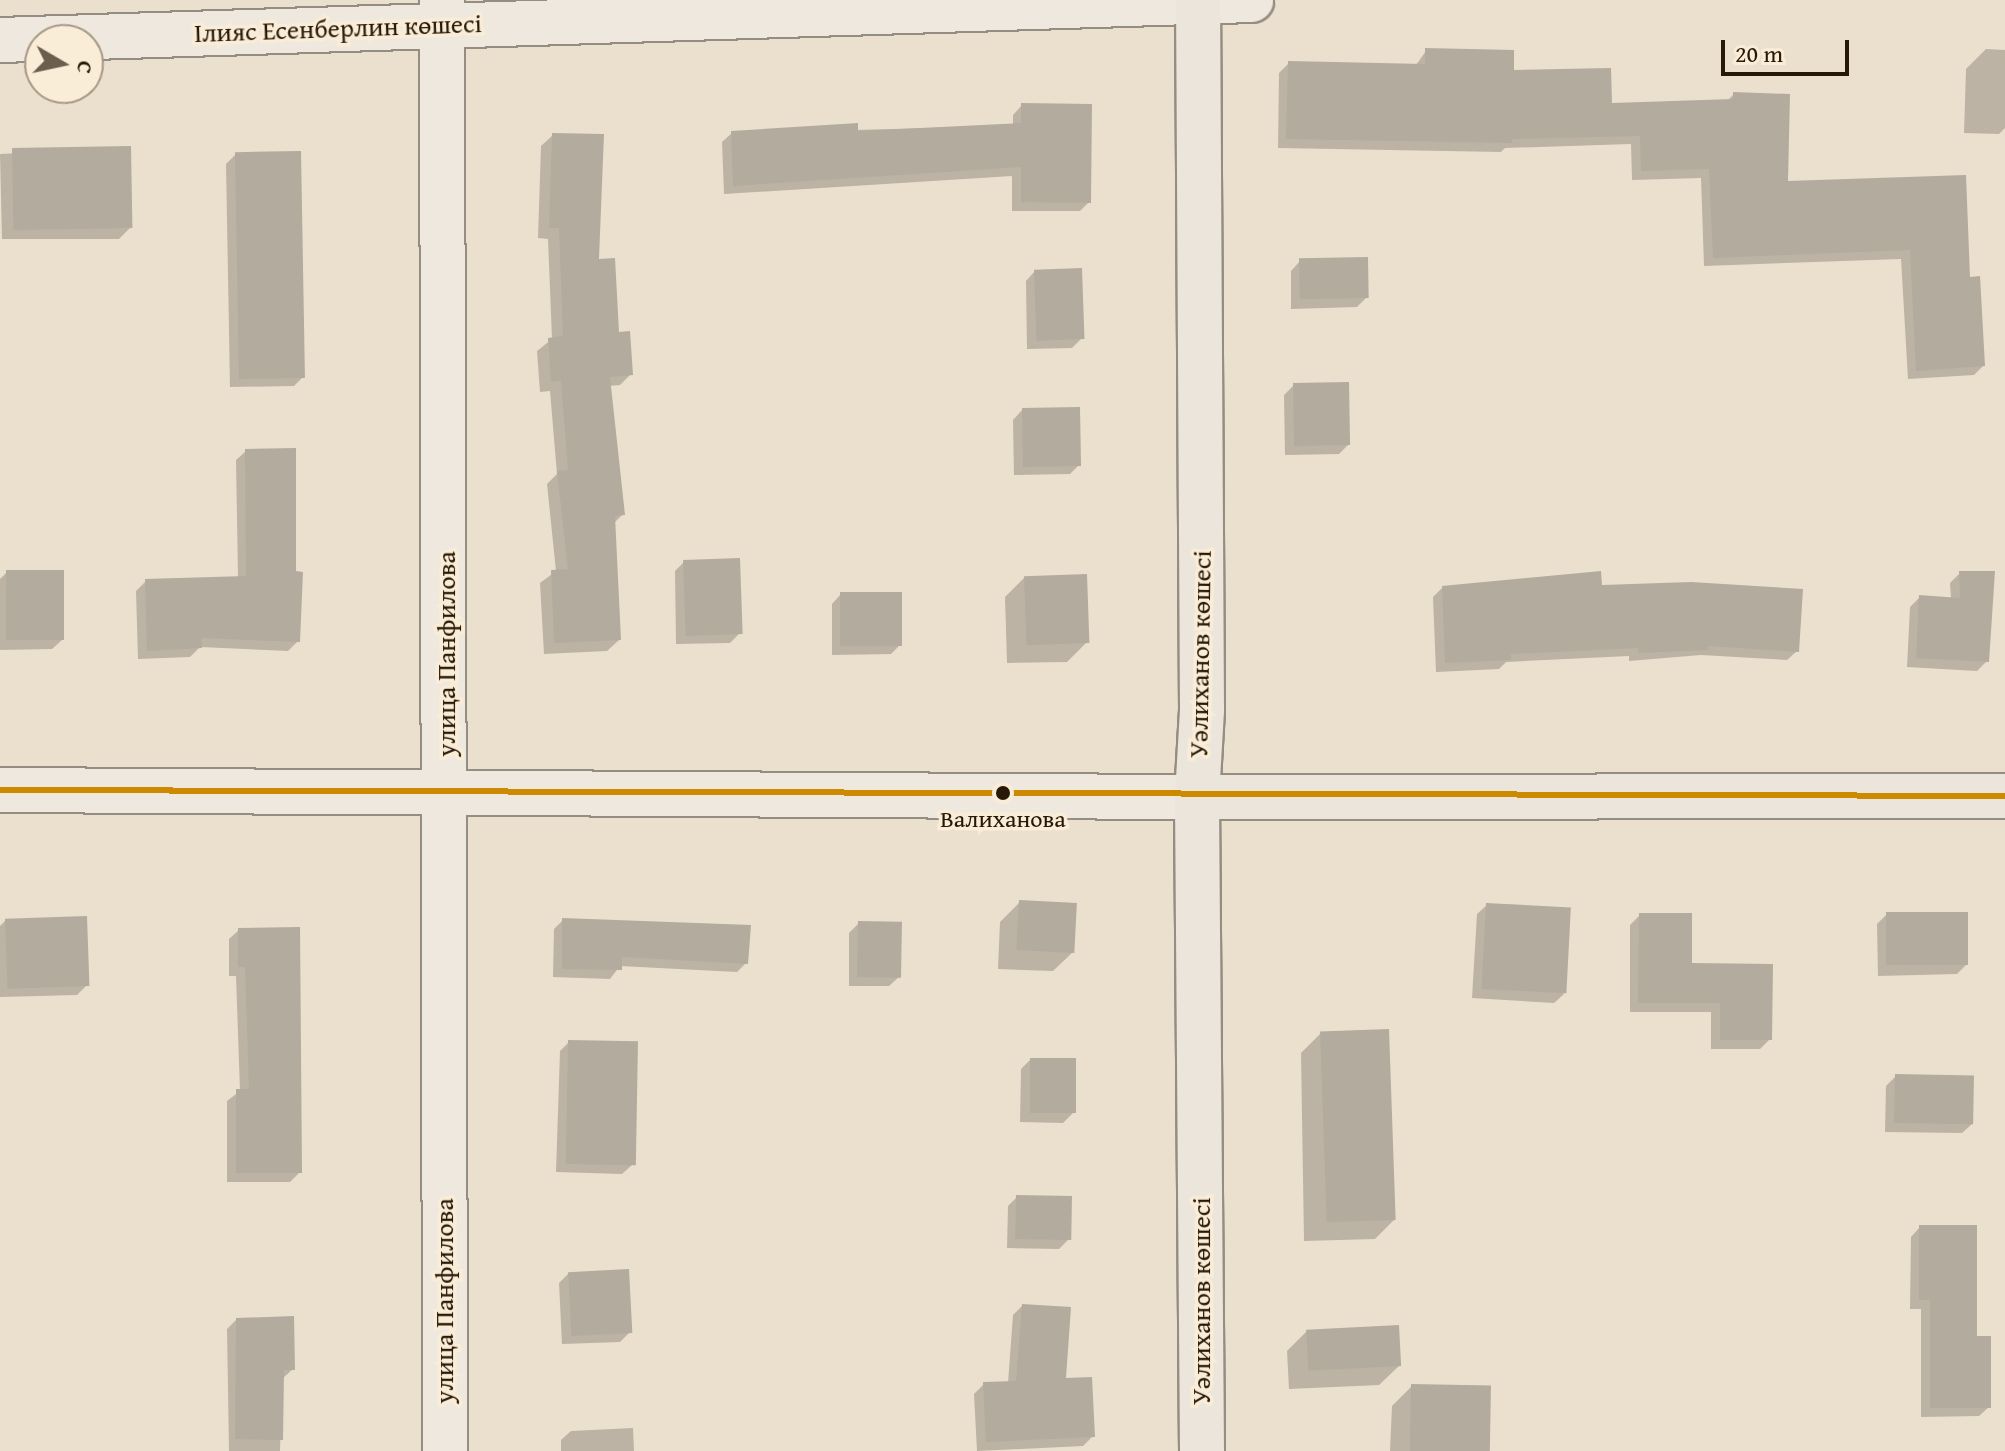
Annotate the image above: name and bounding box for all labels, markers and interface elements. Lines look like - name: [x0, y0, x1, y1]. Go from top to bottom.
- street label: Ілияс Есенберлин көшесі: [194, 7, 482, 49]
- north arrow: [24, 24, 104, 104]
- scale bar: [1725, 24, 1853, 74]
- text: 20 m: [1735, 36, 1783, 71]
- text: С: [69, 59, 103, 76]
- street label: Уәлиханов көшесі: [1183, 550, 1217, 758]
- street label: улица Панфилова: [430, 551, 462, 757]
- marker: Валиханова: [995, 785, 1011, 801]
- place label: Валиханова: [940, 805, 1066, 833]
- street label: Уәлиханов көшесі: [1185, 1197, 1217, 1405]
- street label: улица Панфилова: [428, 1198, 460, 1404]

